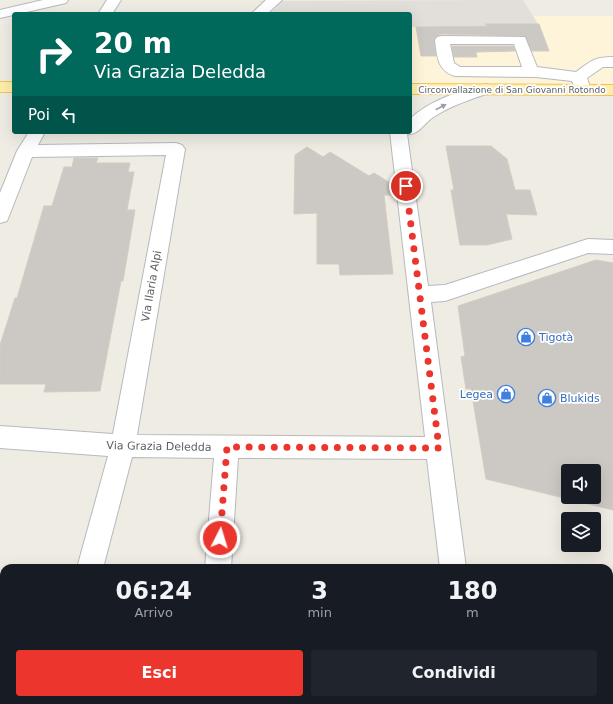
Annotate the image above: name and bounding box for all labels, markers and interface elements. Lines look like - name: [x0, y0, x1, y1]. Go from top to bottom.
- text: 20 m: [94, 27, 172, 60]
- icon: right: [28, 28, 80, 80]
- text: Via Grazia Deledda: [94, 61, 266, 82]
- street label: Circonvallazione di San Giovanni Rotondo: [418, 85, 606, 95]
- one-way arrow: [435, 103, 447, 110]
- icon: left: [58, 104, 80, 126]
- text: Poi: [28, 106, 50, 124]
- pin: [389, 169, 423, 203]
- icon: arrive: [395, 175, 417, 197]
- street label: Via Ilaria Alpi: [139, 249, 164, 323]
- shop icon: Tigotà: [516, 327, 536, 347]
- place label: Tigotà: [538, 331, 573, 344]
- shop icon: Legea: [496, 384, 516, 404]
- place label: Legea: [460, 388, 493, 401]
- shop icon: Blukids: [537, 388, 557, 408]
- place label: Blukids: [560, 392, 600, 405]
- street label: Via Grazia Deledda: [106, 439, 212, 454]
- map controls: [561, 464, 601, 552]
- button: sound: [561, 464, 601, 504]
- button: layers: [561, 512, 601, 552]
- position arrow: [199, 517, 241, 559]
- text: 06:24: [115, 577, 192, 605]
- text: 3: [311, 577, 328, 605]
- text: 180: [447, 577, 497, 605]
- text: Arrivo: [134, 605, 173, 620]
- text: min: [307, 605, 332, 620]
- text: m: [466, 605, 479, 620]
- button: Esci: [16, 650, 303, 696]
- button: Condividi: [311, 650, 597, 696]

